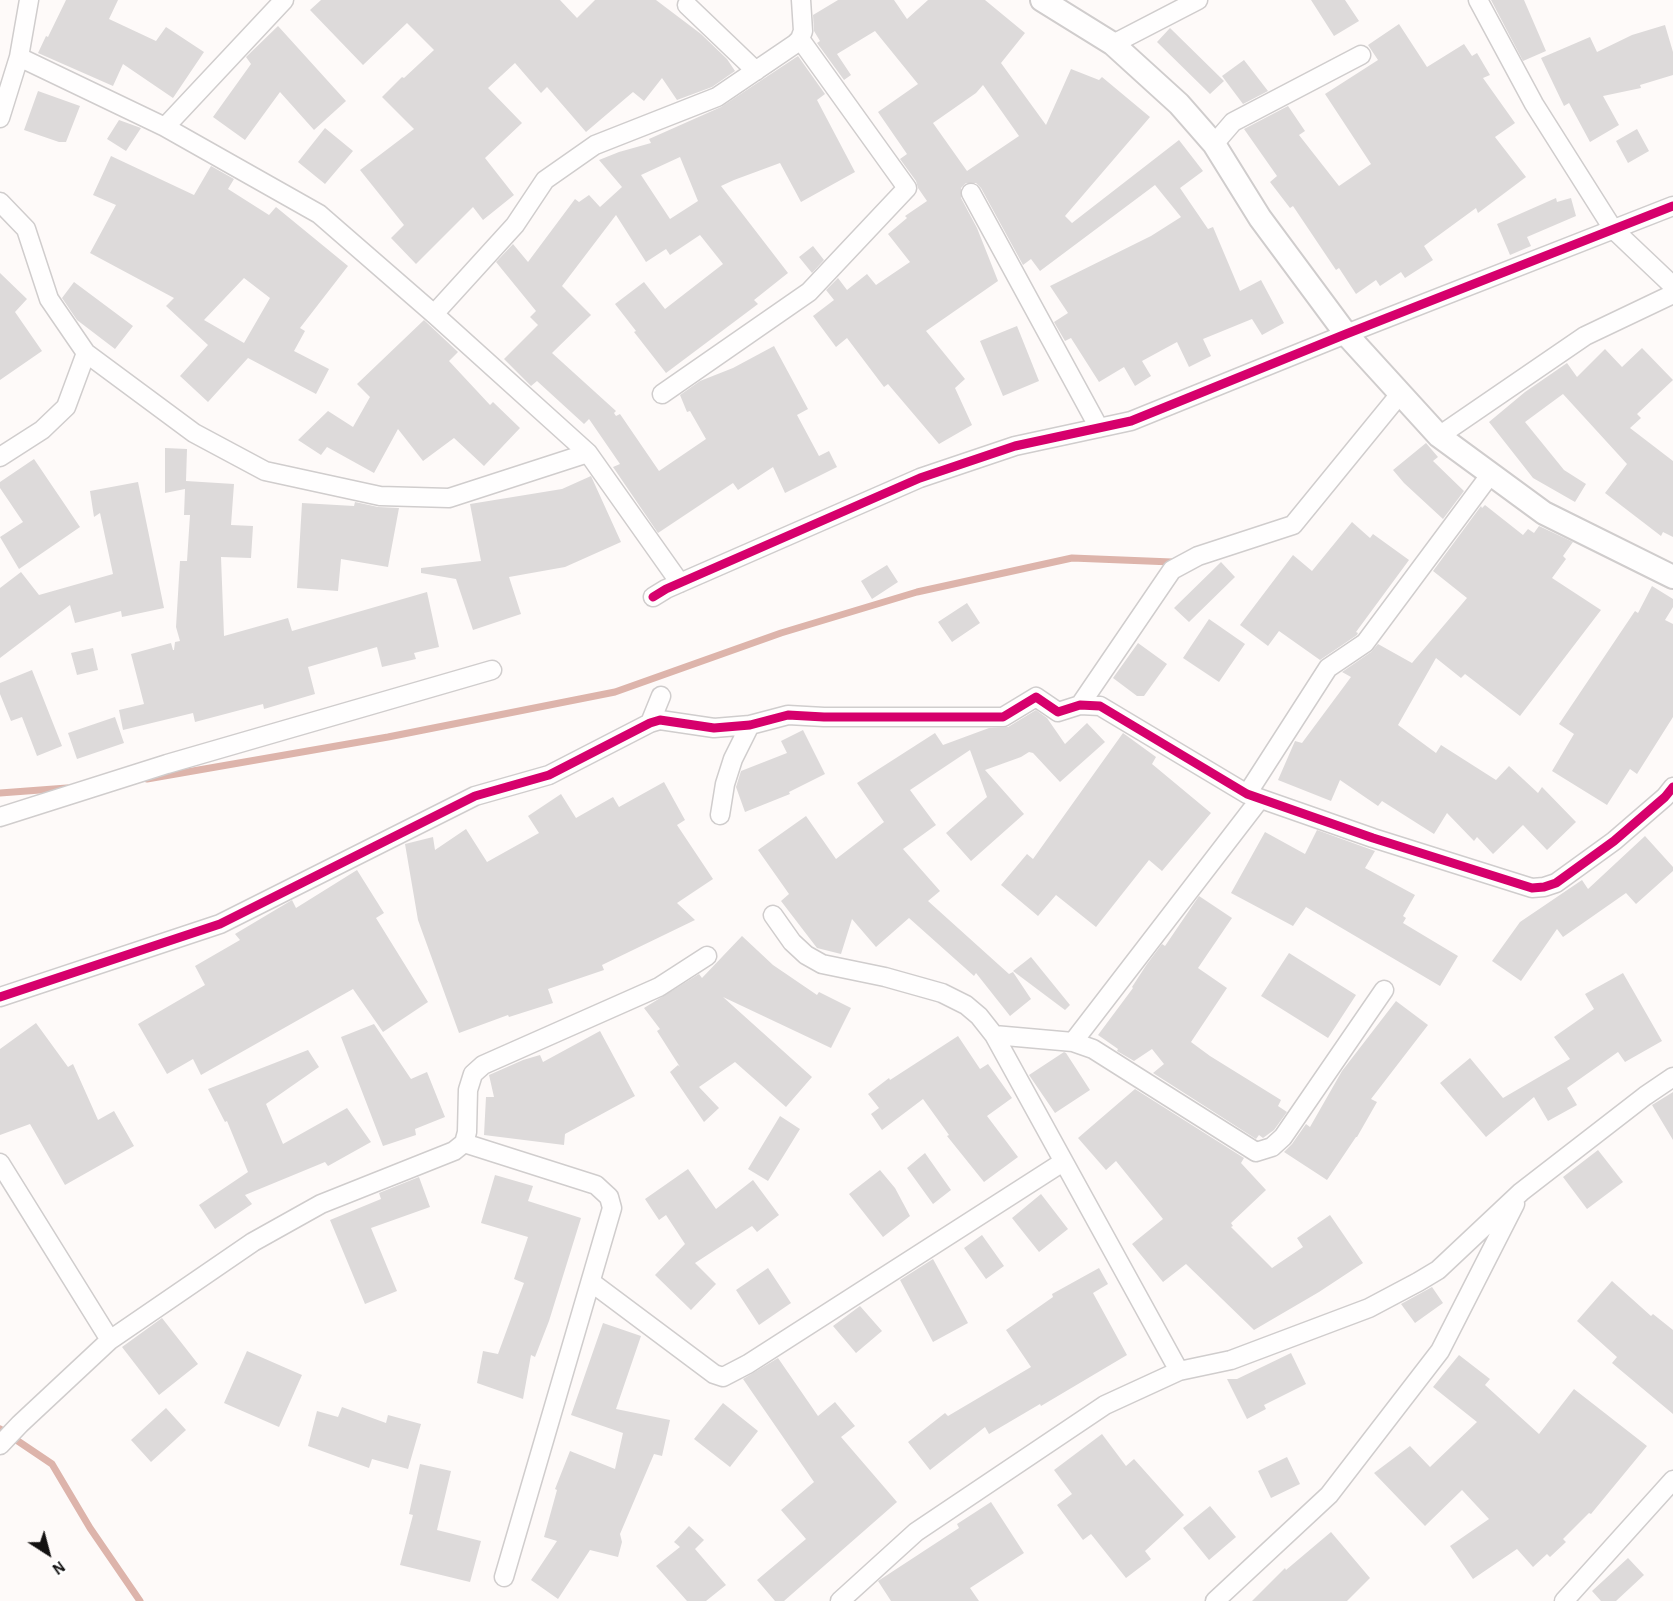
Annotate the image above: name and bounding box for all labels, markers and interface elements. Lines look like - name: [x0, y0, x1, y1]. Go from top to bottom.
- north arrow: [18, 1523, 78, 1583]
- text: N: [49, 1558, 68, 1577]

